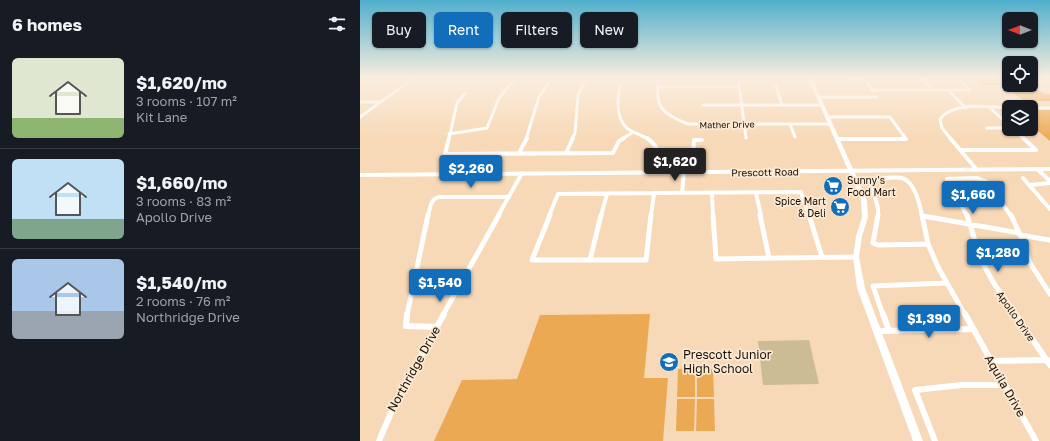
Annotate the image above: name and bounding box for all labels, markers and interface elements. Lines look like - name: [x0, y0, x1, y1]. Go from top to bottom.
- chip: Buy: [372, 12, 426, 48]
- chip: Rent: [434, 12, 493, 48]
- chip: Filters: [501, 12, 572, 48]
- chip: New: [580, 12, 638, 48]
- north arrow: [1002, 12, 1038, 48]
- map controls: [1002, 12, 1038, 136]
- icon: filters: [326, 13, 348, 35]
- text: 6 homes: [12, 14, 82, 35]
- button: locate: [1002, 56, 1038, 92]
- text: $1,620/mo: [136, 72, 227, 93]
- icon: home: [44, 74, 92, 122]
- text: 3 rooms · 107 m²: [136, 93, 237, 109]
- button: layers: [1002, 100, 1038, 136]
- text: Kit Lane: [136, 109, 187, 125]
- street label: Mather Drive: [699, 119, 755, 130]
- pin: $1,620: [642, 148, 708, 182]
- text: $1,620: [653, 153, 697, 169]
- pin: $2,260: [438, 155, 504, 189]
- text: $2,260: [448, 160, 494, 176]
- street label: Prescott Road: [731, 165, 799, 179]
- text: $1,660/mo: [136, 172, 227, 193]
- place label: Sunny's Food Mart: [847, 174, 896, 198]
- icon: home: [44, 175, 92, 223]
- supermarket icon: Sunny's Food Mart: [822, 175, 844, 197]
- pin: $1,660: [940, 181, 1006, 215]
- text: $1,660: [951, 186, 995, 202]
- text: 3 rooms · 83 m²: [136, 193, 231, 209]
- place label: Spice Mart & Deli: [775, 195, 826, 219]
- supermarket icon: Spice Mart & Deli: [829, 196, 851, 218]
- text: Apollo Drive: [136, 209, 212, 225]
- pin: $1,280: [965, 239, 1031, 273]
- text: $1,280: [976, 244, 1020, 260]
- pin: $1,540: [407, 269, 473, 303]
- text: $1,540/mo: [136, 272, 227, 293]
- text: $1,540: [418, 274, 462, 290]
- icon: home: [44, 275, 92, 323]
- street label: Apollo Drive: [994, 289, 1038, 344]
- text: 2 rooms · 76 m²: [136, 293, 230, 309]
- pin: $1,390: [896, 305, 962, 339]
- text: Northridge Drive: [136, 309, 240, 325]
- text: $1,390: [907, 310, 951, 326]
- street label: Northridge Drive: [384, 323, 443, 414]
- place label: Prescott Junior High School: [683, 347, 772, 376]
- school or university icon: Prescott Junior High School: [658, 351, 680, 373]
- street label: Aquila Drive: [982, 352, 1029, 419]

